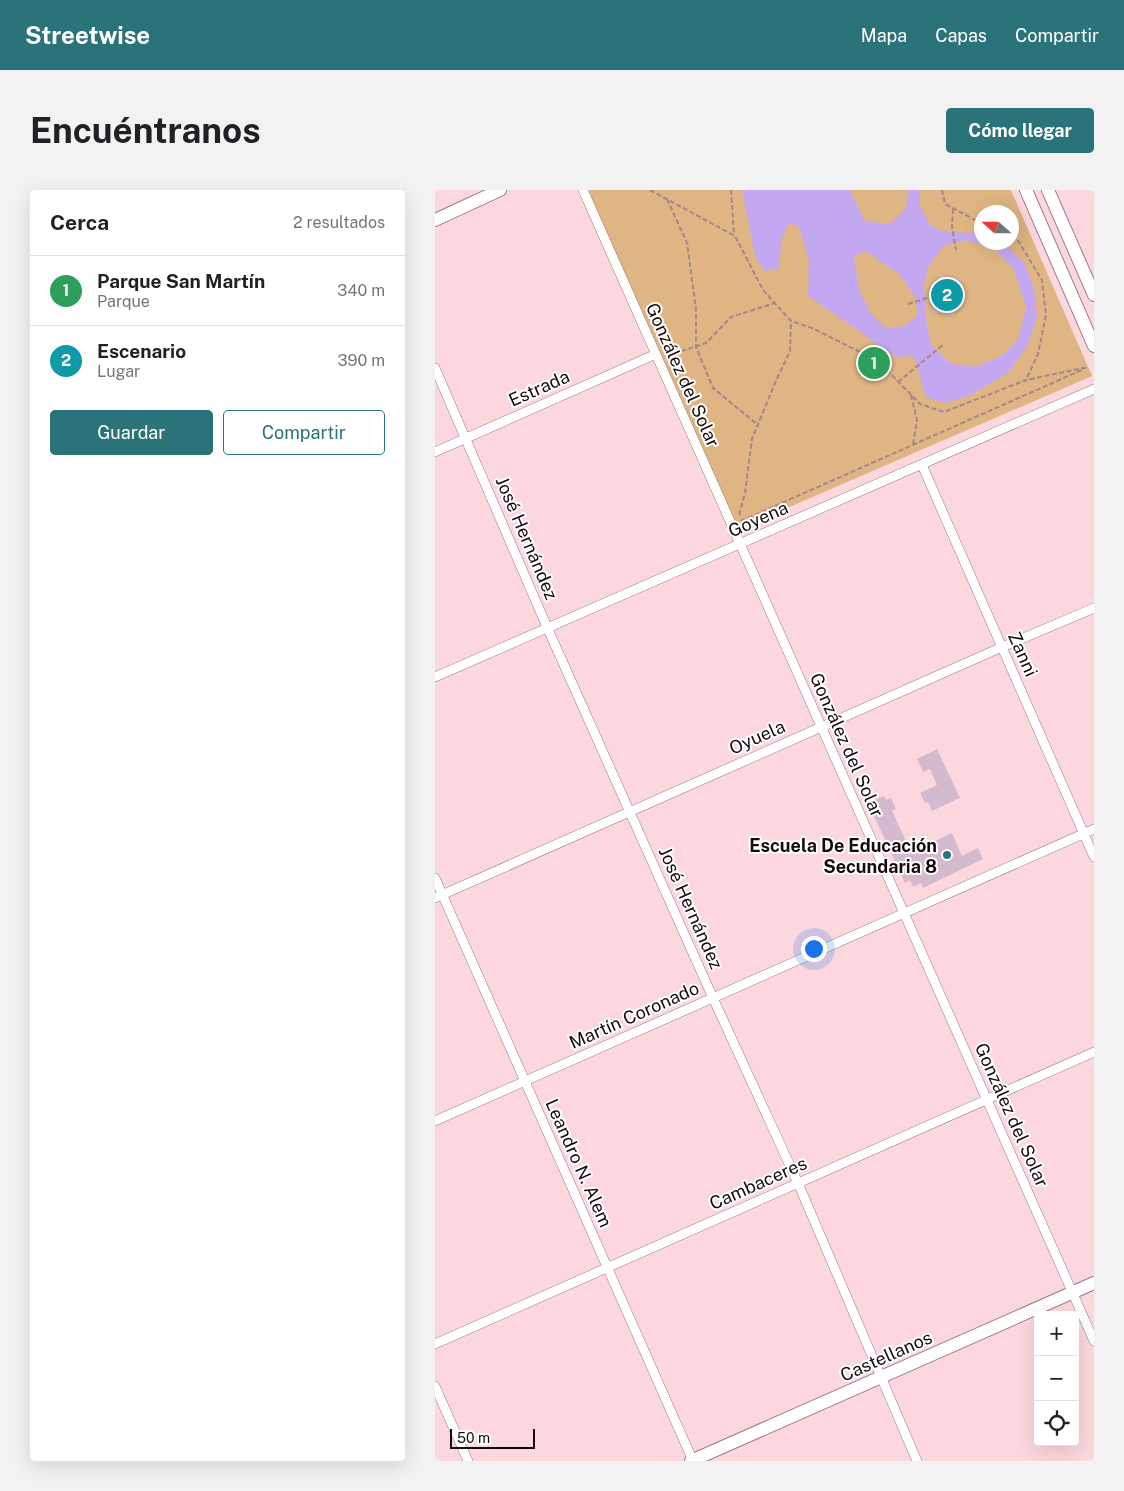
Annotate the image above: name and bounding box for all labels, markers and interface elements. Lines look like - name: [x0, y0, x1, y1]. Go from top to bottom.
- text: Streetwise: [25, 21, 150, 49]
- text: Mapa: [861, 25, 907, 46]
- text: Capas: [935, 25, 987, 46]
- text: Compartir: [1015, 25, 1099, 46]
- button: Cómo llegar: [946, 108, 1094, 153]
- text: Encuéntranos: [30, 110, 261, 151]
- north arrow: [974, 205, 1019, 250]
- text: Cerca: [50, 210, 109, 235]
- text: 2 resultados: [293, 213, 385, 232]
- text: Parque San Martín: [97, 270, 265, 292]
- pin: 2: [931, 276, 963, 314]
- text: 1: [63, 281, 69, 300]
- text: 340 m: [337, 281, 385, 300]
- text: Parque: [97, 292, 150, 311]
- street label: González del Solar: [642, 300, 724, 450]
- text: Escenario: [97, 340, 186, 362]
- pin: 1: [858, 344, 890, 382]
- text: 2: [61, 351, 71, 370]
- text: 390 m: [338, 351, 385, 370]
- text: Lugar: [97, 362, 140, 381]
- street label: Estrada: [505, 365, 573, 411]
- button: Guardar: [50, 410, 213, 455]
- button: Compartir: [223, 410, 385, 455]
- street label: José Hernández: [492, 473, 562, 603]
- street label: Goyena: [725, 497, 791, 541]
- street label: Zanni: [1004, 628, 1042, 680]
- street label: González del Solar: [806, 670, 888, 820]
- street label: Oyuela: [726, 715, 788, 759]
- place label: Escuela De Educación Secundaria 8: [749, 835, 937, 877]
- street label: José Hernández: [655, 844, 727, 972]
- marker: Escuela De Educación Secundaria 8: [941, 849, 953, 861]
- your location: [801, 936, 827, 962]
- street label: Martín Coronado: [566, 977, 702, 1053]
- street label: González del Solar: [971, 1040, 1053, 1190]
- street label: Leandro N. Alem: [541, 1096, 617, 1230]
- street label: Cambaceres: [706, 1152, 810, 1214]
- map controls: [1034, 1311, 1079, 1446]
- button: +: [1034, 1311, 1079, 1356]
- street label: Castellanos: [837, 1326, 935, 1386]
- button: −: [1034, 1356, 1079, 1401]
- button: locate: [1034, 1401, 1079, 1446]
- scale bar: [450, 1426, 535, 1449]
- text: 50 m: [457, 1430, 490, 1446]

